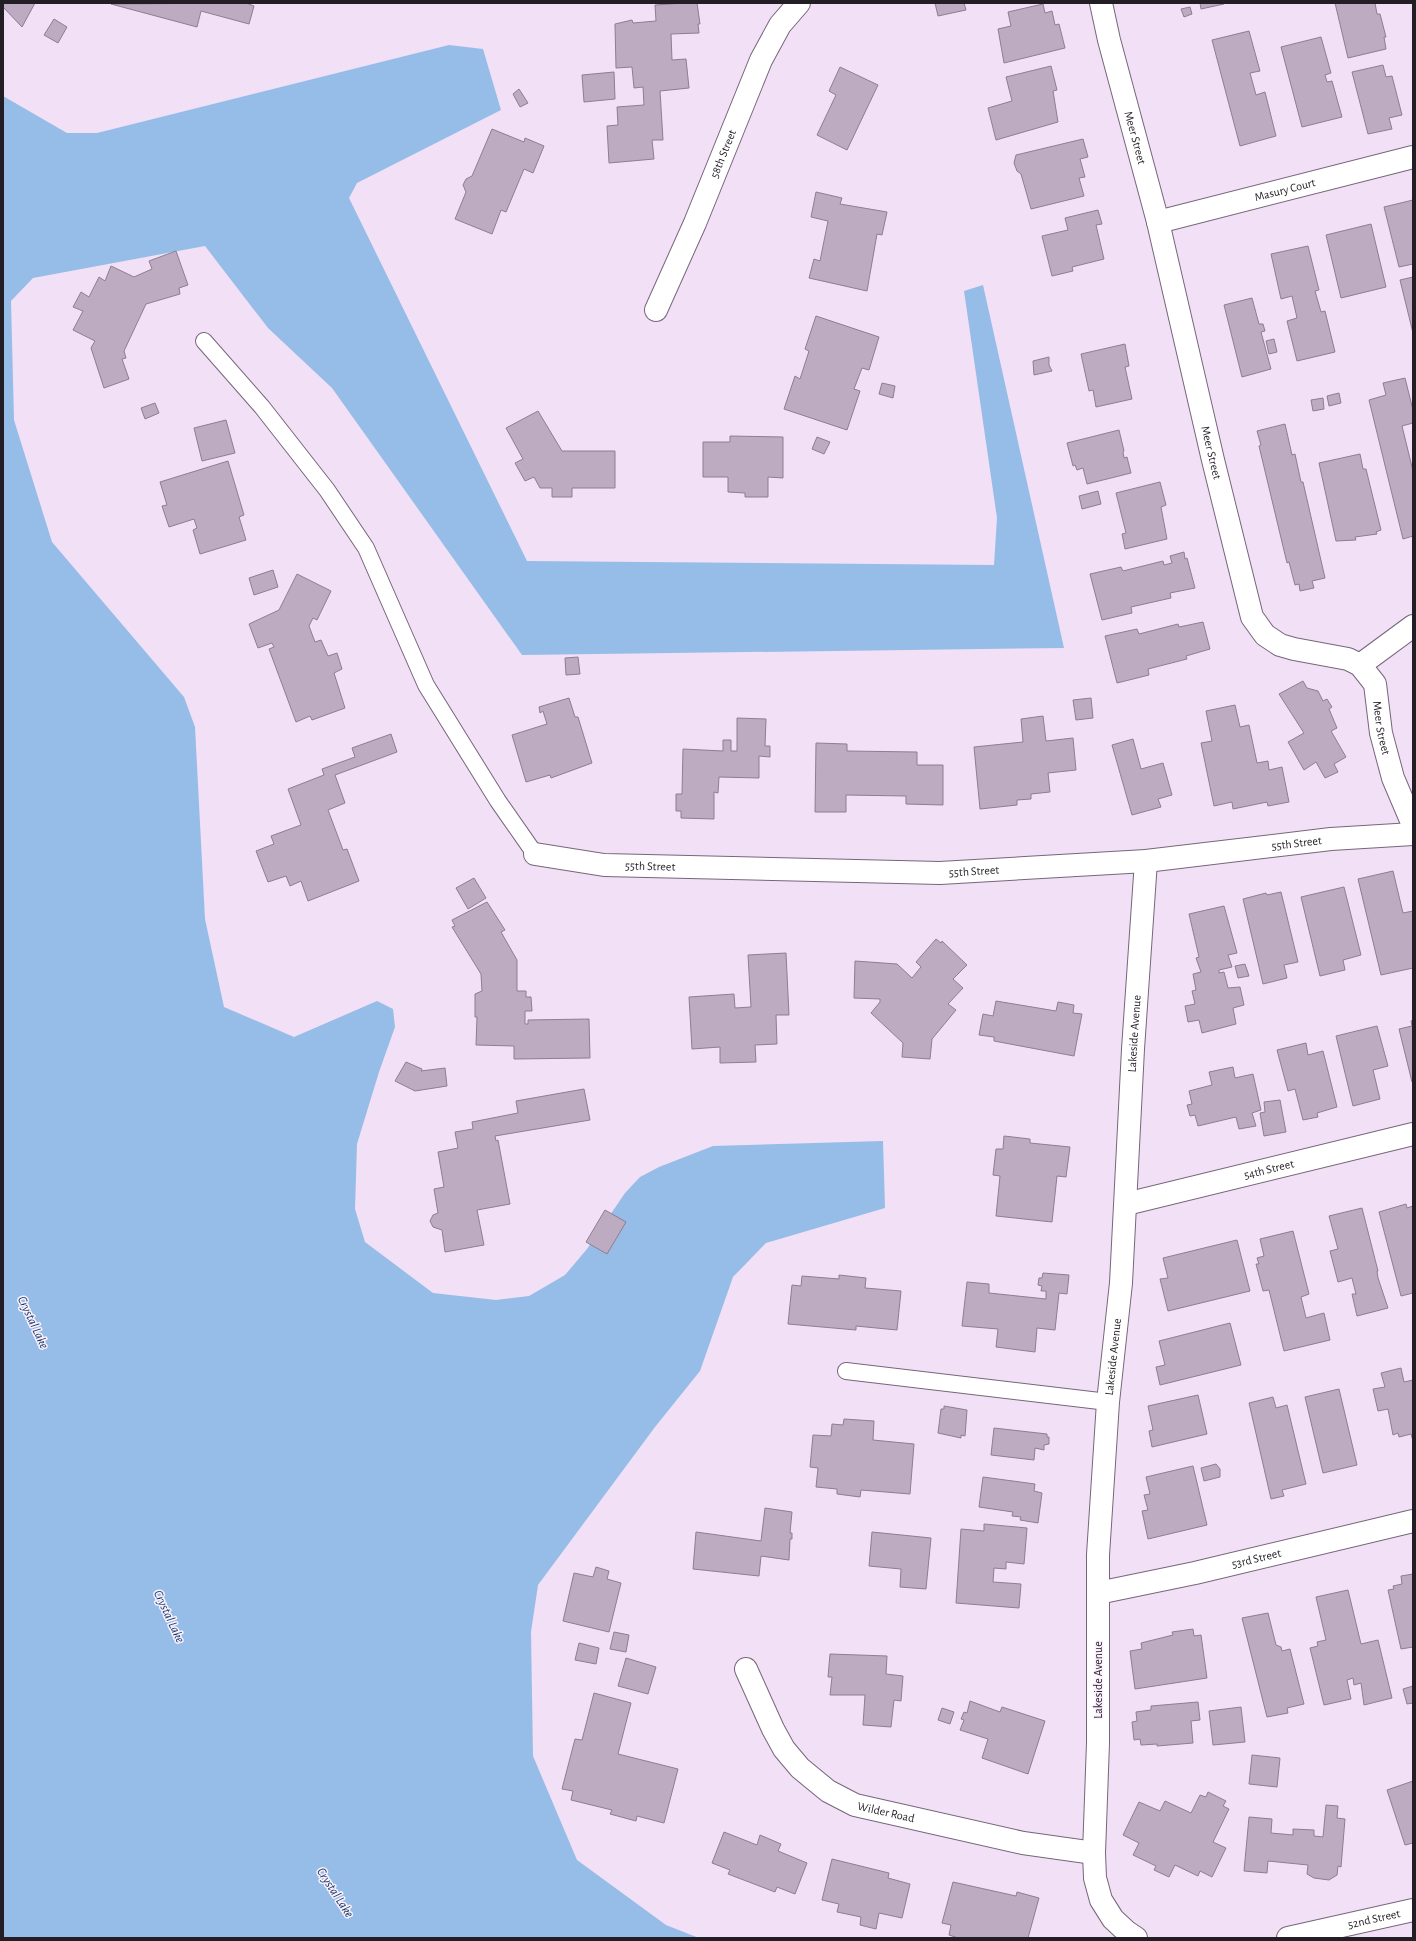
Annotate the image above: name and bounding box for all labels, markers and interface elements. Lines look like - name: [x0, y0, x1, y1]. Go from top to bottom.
- street label: Meer Street: [1122, 110, 1148, 166]
- street label: 58th Street: [708, 128, 738, 180]
- street label: Masury Court: [1253, 176, 1317, 203]
- street label: Meer Street: [1199, 425, 1224, 481]
- street label: Meer Street: [1371, 700, 1393, 756]
- street label: 55th Street: [1271, 834, 1323, 852]
- street label: 55th Street: [625, 859, 676, 873]
- street label: 55th Street: [948, 864, 1000, 878]
- street label: Lakeside Avenue: [1126, 995, 1143, 1073]
- street label: 54th Street: [1243, 1157, 1295, 1181]
- water label: Crystal Lake: [15, 1294, 51, 1351]
- street label: Lakeside Avenue: [1103, 1318, 1123, 1396]
- street label: 53rd Street: [1230, 1547, 1282, 1570]
- water label: Crystal Lake: [151, 1588, 187, 1645]
- street label: Lakeside Avenue: [1092, 1641, 1104, 1719]
- street label: Wilder Road: [856, 1800, 916, 1824]
- water label: Crystal Lake: [314, 1866, 356, 1920]
- street label: 52nd Street: [1347, 1907, 1401, 1930]

